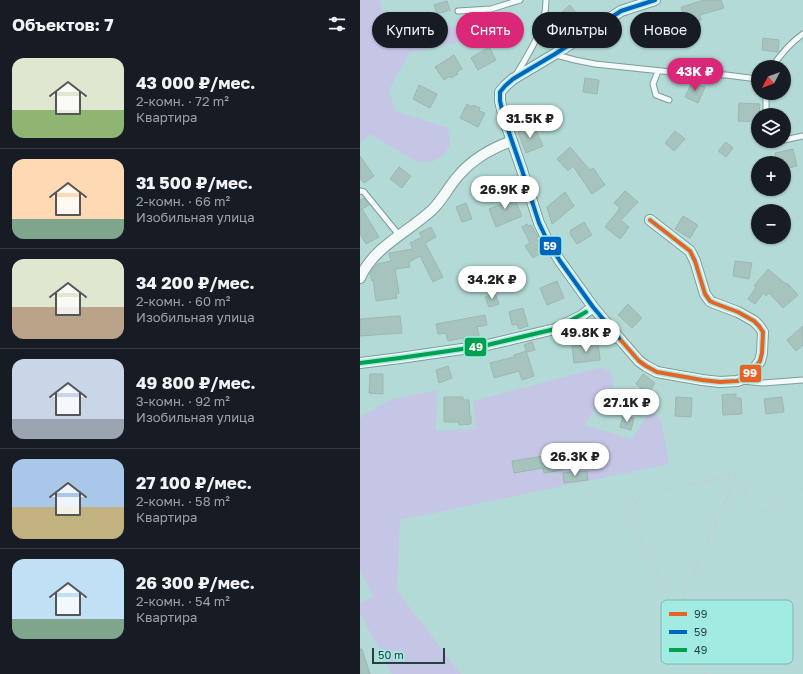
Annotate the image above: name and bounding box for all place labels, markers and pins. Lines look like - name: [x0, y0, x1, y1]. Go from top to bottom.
- pin: 43K ₽: [667, 58, 723, 92]
- pin: 31.5K ₽: [493, 105, 567, 139]
- pin: 26.9K ₽: [468, 176, 542, 210]
- pin: 34.2K ₽: [455, 266, 529, 300]
- pin: 49.8K ₽: [549, 319, 623, 353]
- pin: 27.1K ₽: [590, 389, 664, 423]
- pin: 26.3K ₽: [538, 443, 612, 477]

